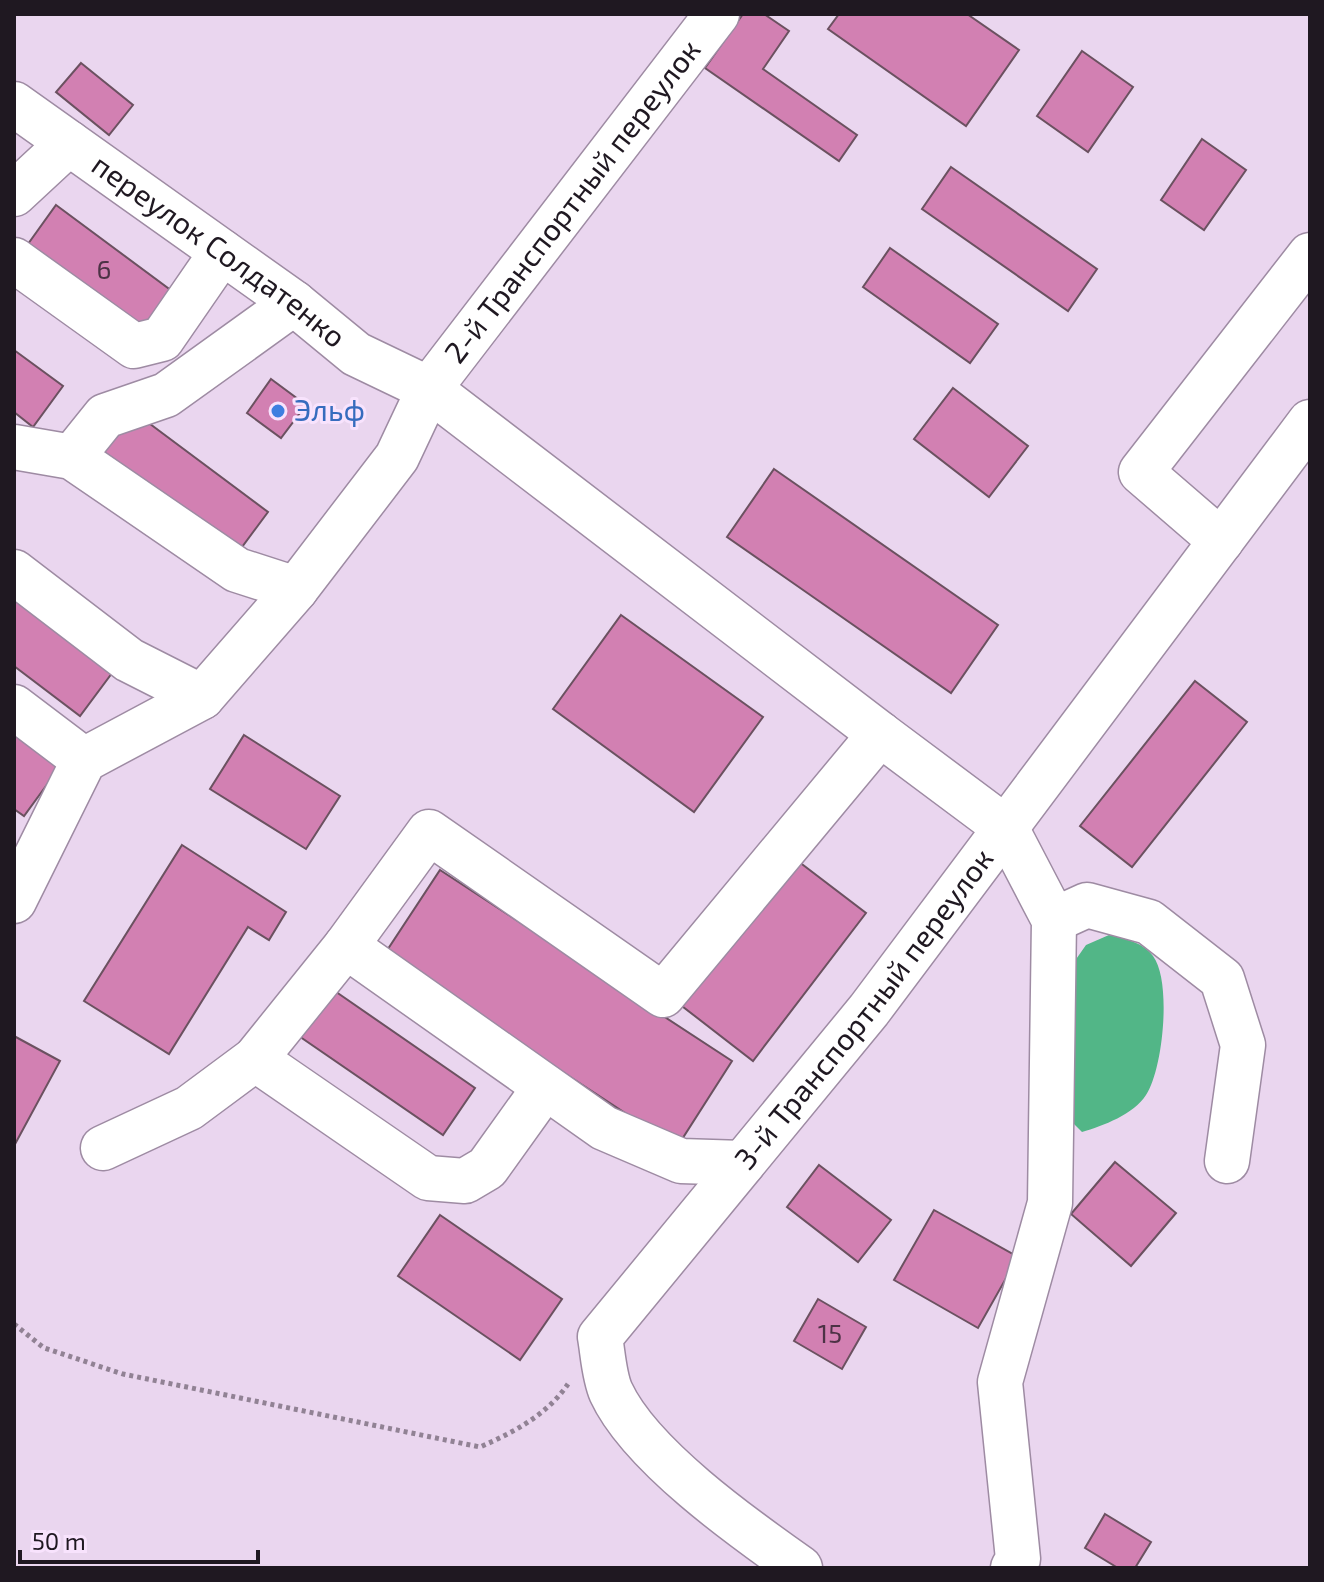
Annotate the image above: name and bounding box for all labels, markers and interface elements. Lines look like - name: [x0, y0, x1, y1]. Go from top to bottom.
- street label: 2-й Транспортный переулок: [436, 32, 707, 369]
- street label: переулок Солдатенко: [86, 145, 354, 354]
- house number: 6: [97, 253, 111, 284]
- place label: Эльф: [294, 391, 365, 427]
- marker: Эльф: [269, 402, 287, 420]
- street label: 3-й Транспортный переулок: [726, 841, 1000, 1176]
- house number: 15: [818, 1317, 842, 1348]
- scale bar: [20, 1514, 258, 1564]
- text: 50 m: [32, 1526, 86, 1555]

